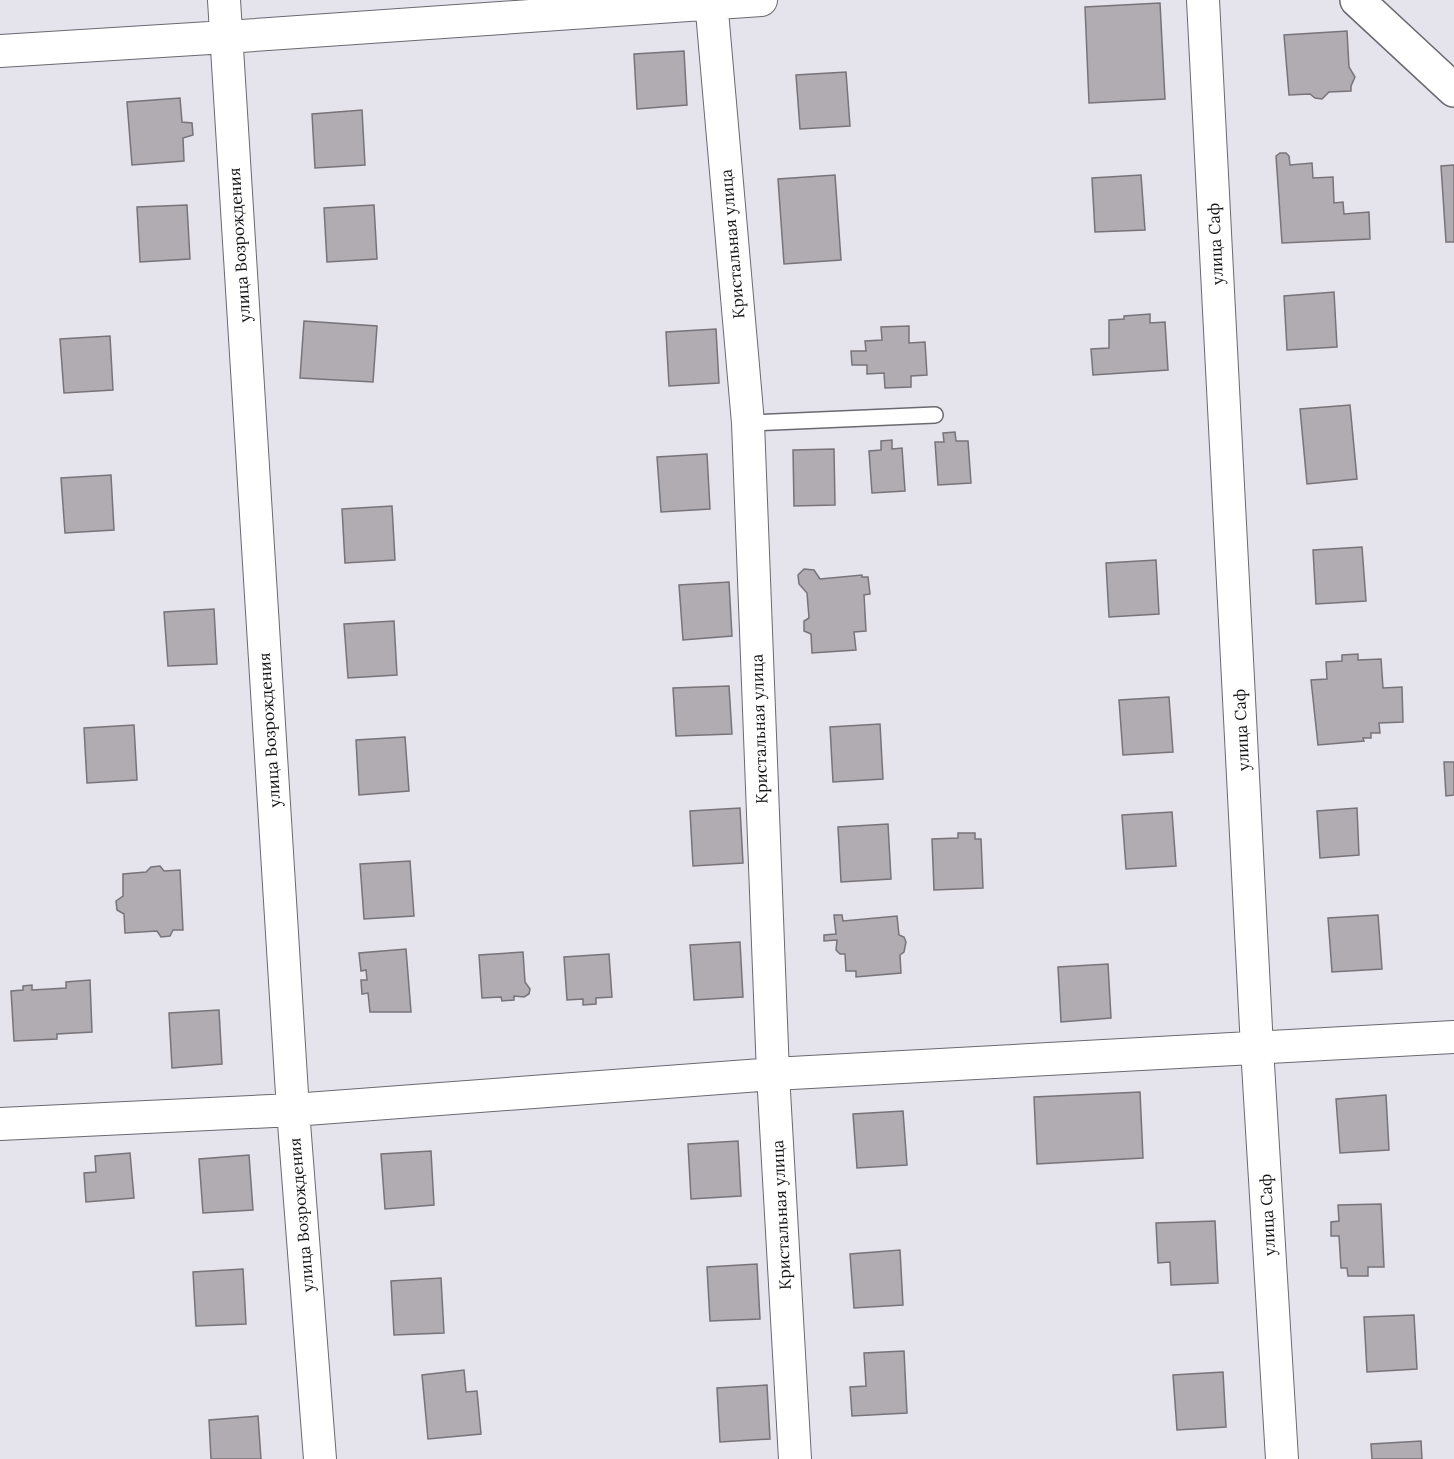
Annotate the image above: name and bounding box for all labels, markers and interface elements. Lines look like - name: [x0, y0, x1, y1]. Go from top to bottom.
- street label: улица Возрождения: [224, 167, 254, 323]
- street label: Кристальная улица: [716, 168, 748, 320]
- street label: улица Саф: [1203, 202, 1227, 286]
- street label: улица Возрождения: [254, 652, 284, 808]
- street label: Кристальная улица: [746, 654, 772, 804]
- street label: улица Саф: [1229, 688, 1253, 772]
- street label: улица Возрождения: [284, 1137, 318, 1293]
- street label: Кристальная улица: [767, 1140, 795, 1290]
- street label: улица Саф: [1255, 1173, 1279, 1257]

